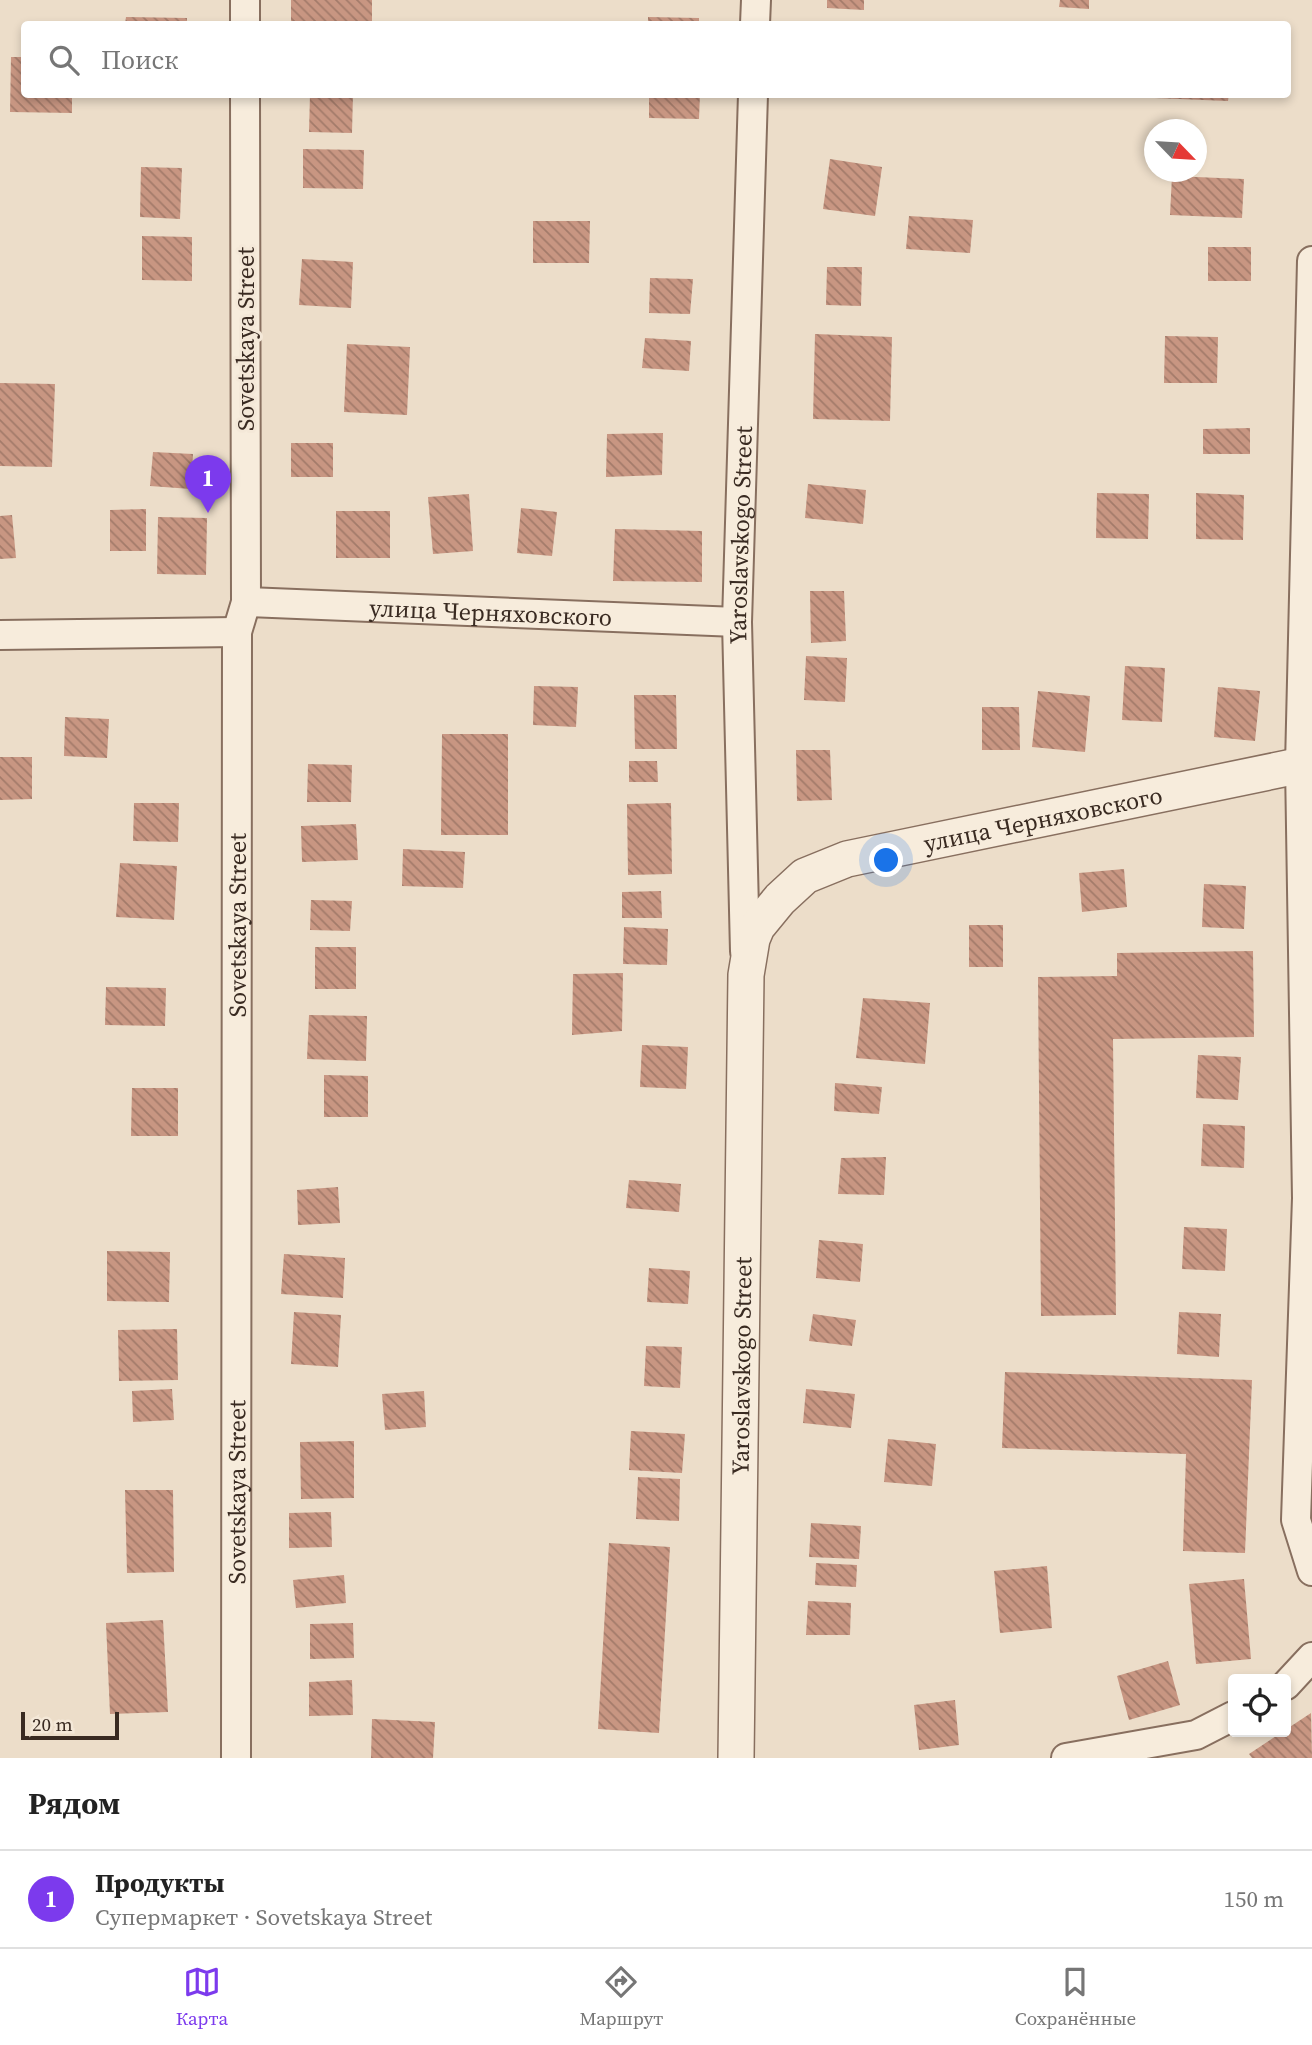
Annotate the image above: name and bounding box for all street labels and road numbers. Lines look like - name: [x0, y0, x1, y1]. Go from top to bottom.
- street label: Sovetskaya Street: [229, 247, 262, 431]
- street label: Yaroslavskogo Street: [720, 425, 759, 645]
- street label: улица Черняховского: [369, 591, 613, 633]
- street label: улица Черняховского: [921, 778, 1165, 859]
- street label: Sovetskaya Street: [220, 833, 253, 1017]
- street label: Yaroslavskogo Street: [723, 1256, 759, 1475]
- street label: Sovetskaya Street: [220, 1400, 253, 1584]

